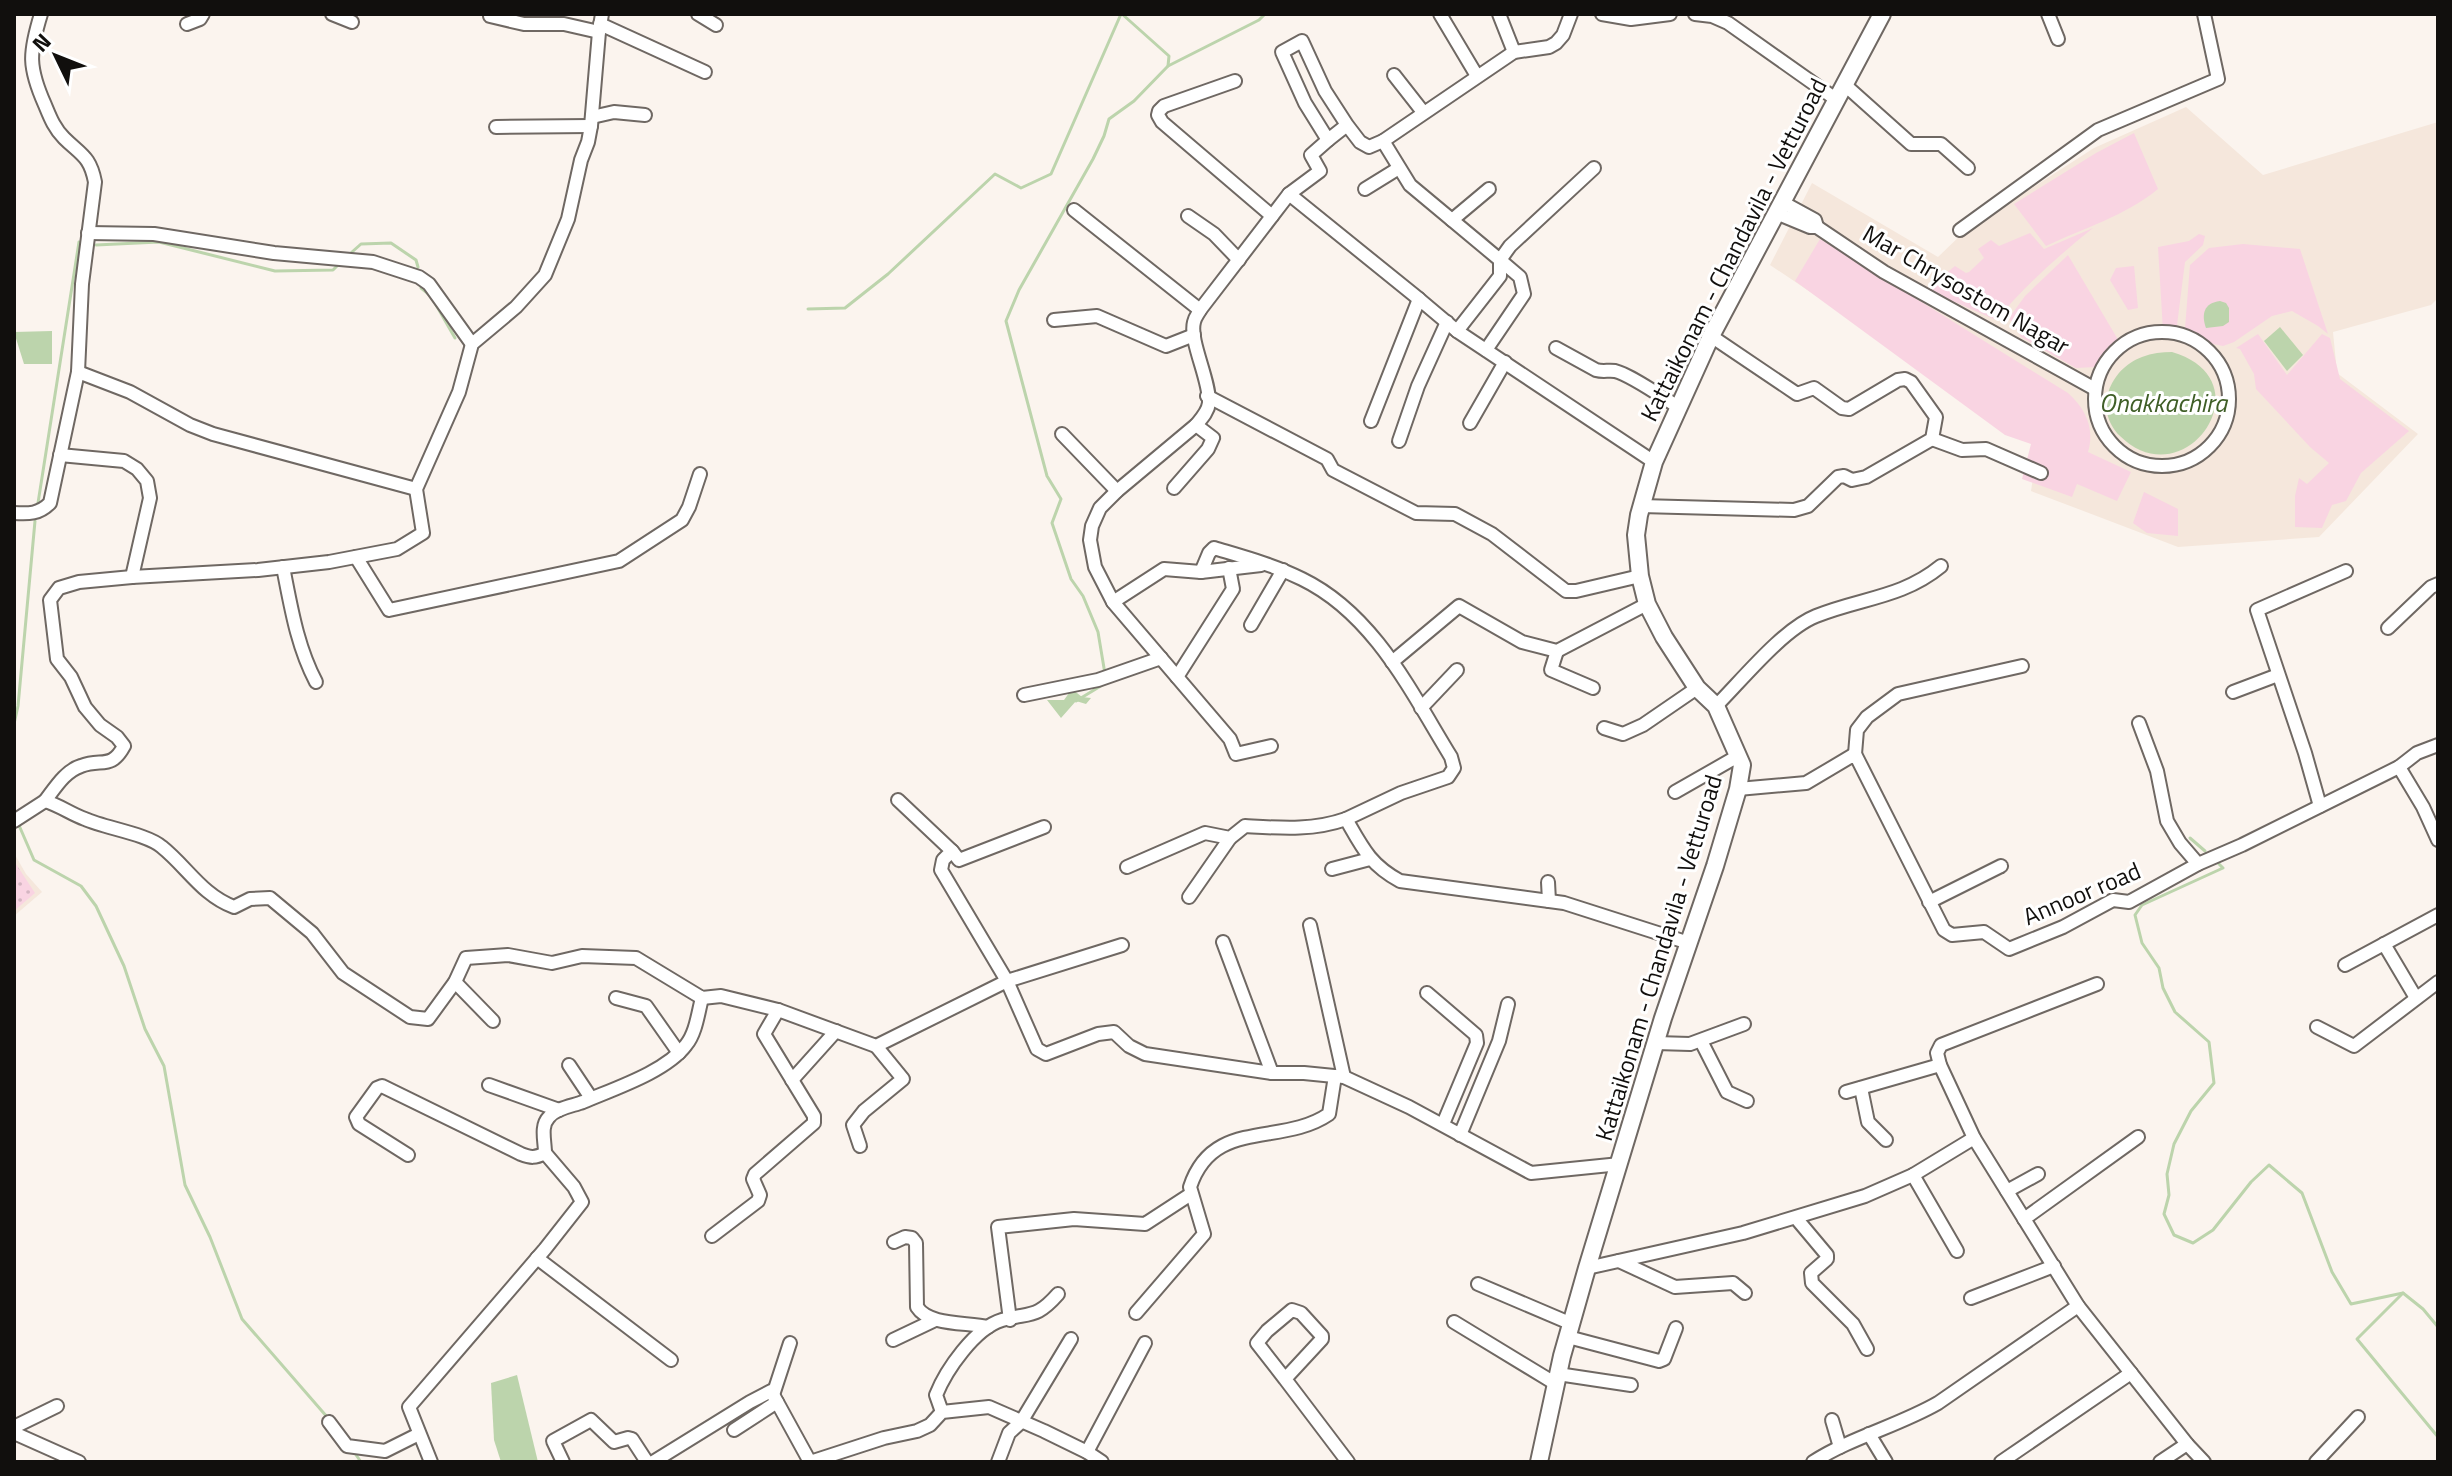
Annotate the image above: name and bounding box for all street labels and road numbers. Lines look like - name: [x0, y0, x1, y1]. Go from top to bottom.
- street label: Kattaikonam - Chandavila - Vetturoad: [1631, 72, 1836, 427]
- street label: Mar Chrysostom Nagar: [1856, 215, 2077, 363]
- street label: Kattaikonam - Chandavila - Vetturoad: [1585, 770, 1731, 1145]
- street label: Annoor road: [2017, 852, 2146, 934]

